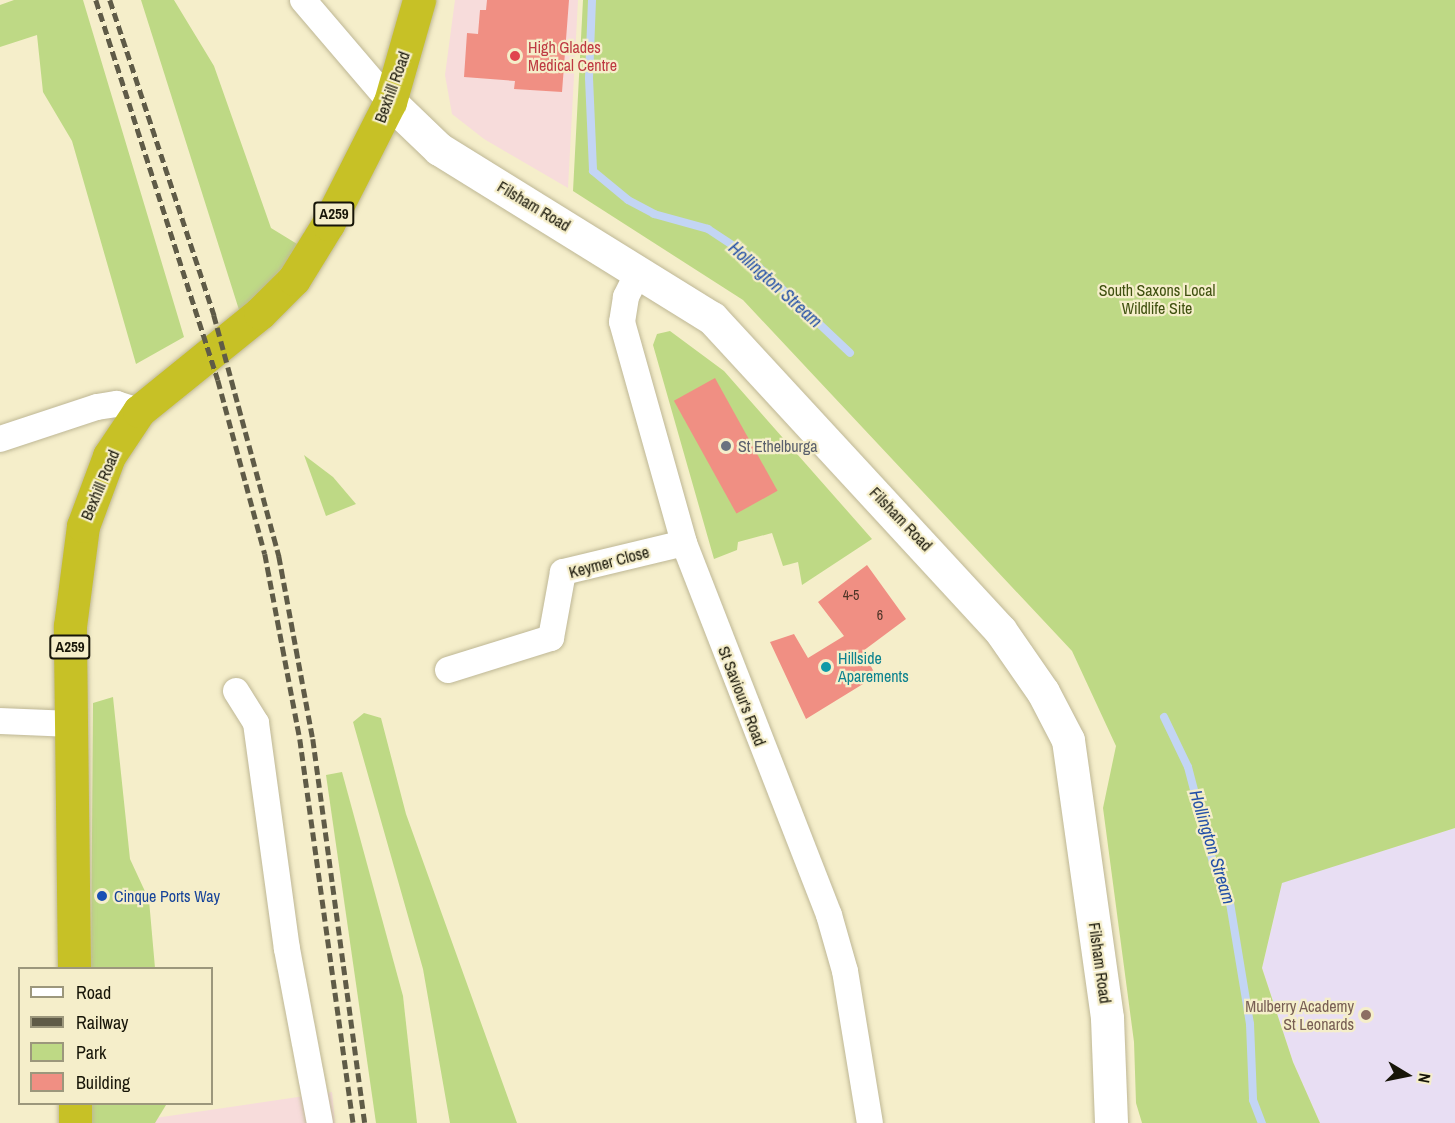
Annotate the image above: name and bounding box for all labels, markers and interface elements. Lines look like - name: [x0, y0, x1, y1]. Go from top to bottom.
- place label: High Glades Medical Centre: [528, 37, 617, 75]
- marker: High Glades Medical Centre: [506, 47, 524, 65]
- street label: Bexhill Road: [370, 49, 414, 125]
- street label: Filsham Road: [494, 177, 574, 235]
- road number: A259: [313, 202, 355, 226]
- water label: Hollington Stream: [724, 237, 826, 333]
- park label: South Saxons Local Wildlife Site: [1099, 280, 1215, 318]
- place label: St Ethelburga: [738, 436, 818, 456]
- marker: St Ethelburga: [719, 439, 733, 453]
- street label: Bexhill Road: [77, 447, 123, 523]
- street label: Filsham Road: [866, 483, 936, 555]
- street label: Keymer Close: [567, 542, 651, 582]
- house number: 4-5: [843, 587, 859, 603]
- house number: 6: [877, 607, 883, 623]
- road number: A259: [49, 635, 91, 659]
- street label: St Saviour's Road: [714, 643, 770, 749]
- place label: Hillside Aparements: [838, 648, 909, 686]
- marker: Hillside Aparements: [819, 660, 833, 674]
- water label: Hollington Stream: [1184, 787, 1240, 907]
- place label: Cinque Ports Way: [114, 886, 220, 906]
- marker: Cinque Ports Way: [95, 889, 109, 903]
- street label: Filsham Road: [1085, 921, 1115, 1005]
- legend: [18, 967, 213, 1105]
- text: Road: [76, 980, 111, 1005]
- place label: Mulberry Academy St Leonards: [1245, 996, 1354, 1034]
- marker: Mulberry Academy St Leonards: [1359, 1008, 1373, 1022]
- text: Railway: [76, 1010, 129, 1035]
- text: Park: [76, 1040, 106, 1065]
- north arrow: [1377, 1045, 1437, 1105]
- text: Building: [76, 1070, 130, 1095]
- text: N: [1413, 1072, 1436, 1085]

